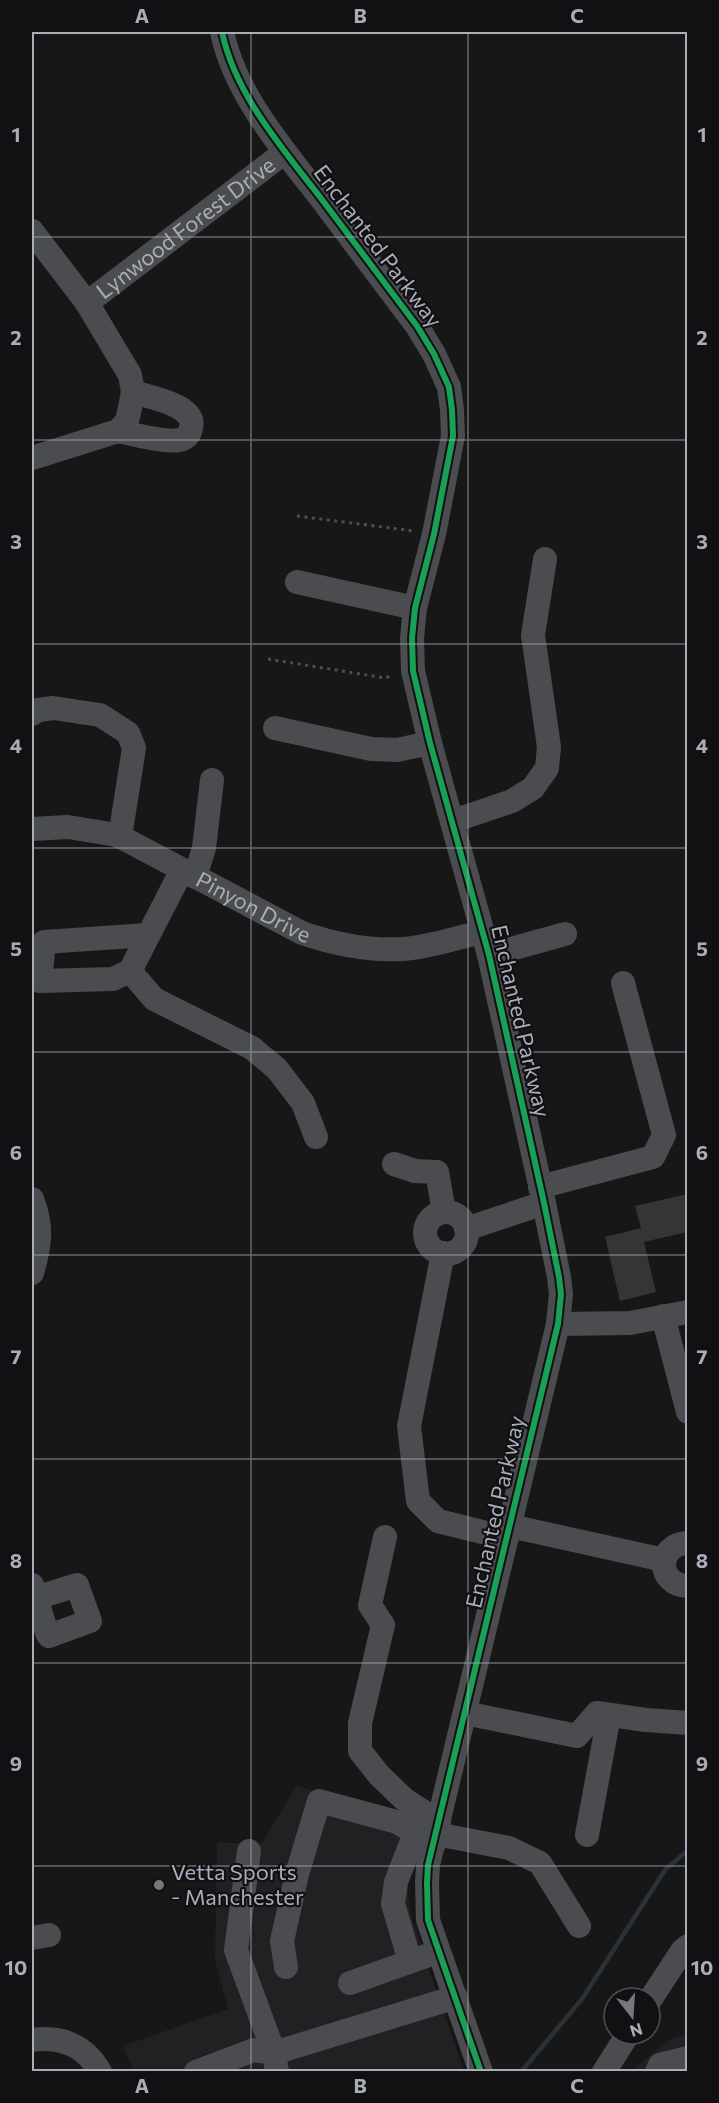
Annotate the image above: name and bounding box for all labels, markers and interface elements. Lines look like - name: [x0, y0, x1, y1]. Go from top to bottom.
- text: A: [135, 3, 149, 27]
- text: B: [353, 3, 367, 27]
- text: C: [570, 3, 584, 27]
- text: 1: [11, 122, 21, 146]
- text: 1: [697, 122, 707, 146]
- street label: Lynwood Forest Drive: [90, 151, 280, 304]
- street label: Enchanted Parkway: [308, 159, 448, 332]
- text: 2: [10, 325, 22, 349]
- text: 2: [696, 325, 708, 349]
- text: 3: [10, 529, 22, 553]
- text: 3: [696, 529, 708, 553]
- text: 4: [10, 733, 22, 757]
- text: 4: [696, 733, 708, 757]
- street label: Pinyon Drive: [192, 865, 314, 948]
- street label: Enchanted Parkway: [486, 922, 557, 1120]
- text: 5: [10, 936, 22, 960]
- text: 5: [696, 936, 708, 960]
- text: 6: [10, 1140, 22, 1164]
- text: 6: [696, 1140, 708, 1164]
- text: 7: [11, 1344, 22, 1368]
- text: 7: [697, 1344, 708, 1368]
- street label: Enchanted Parkway: [459, 1413, 530, 1611]
- text: 8: [10, 1548, 22, 1572]
- text: 8: [696, 1548, 708, 1572]
- text: 9: [10, 1751, 22, 1775]
- text: 9: [696, 1751, 708, 1775]
- place label: Vetta Sports - Manchester: [171, 1858, 304, 1910]
- marker: Vetta Sports - Manchester: [152, 1878, 166, 1892]
- text: 10: [5, 1955, 27, 1979]
- text: 10: [691, 1955, 713, 1979]
- north arrow: [602, 1986, 662, 2046]
- text: N: [628, 2020, 645, 2042]
- text: A: [135, 2073, 149, 2097]
- text: B: [353, 2073, 367, 2097]
- text: C: [570, 2073, 584, 2097]

